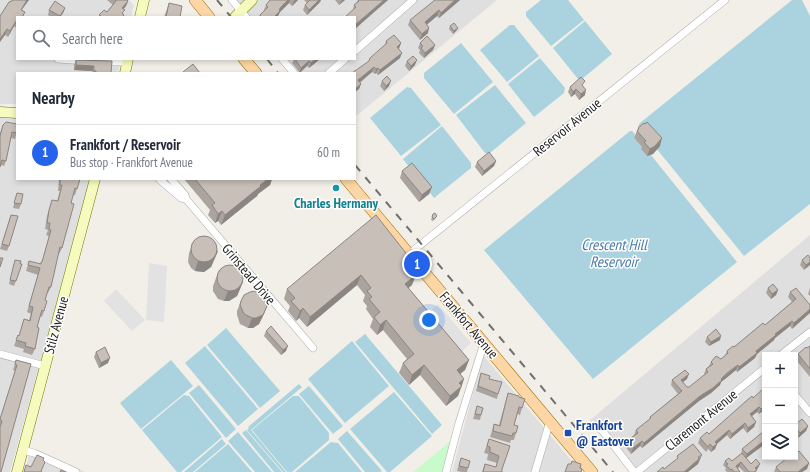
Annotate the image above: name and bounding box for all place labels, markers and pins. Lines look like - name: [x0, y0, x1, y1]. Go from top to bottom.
- marker: Charles Hermany: [331, 183, 341, 193]
- place label: Charles Hermany: [294, 194, 379, 212]
- pin: 1: [404, 249, 430, 279]
- place label: Frankfort @ Eastover: [576, 416, 635, 450]
- marker: Frankfort @ Eastover: [563, 428, 573, 438]

